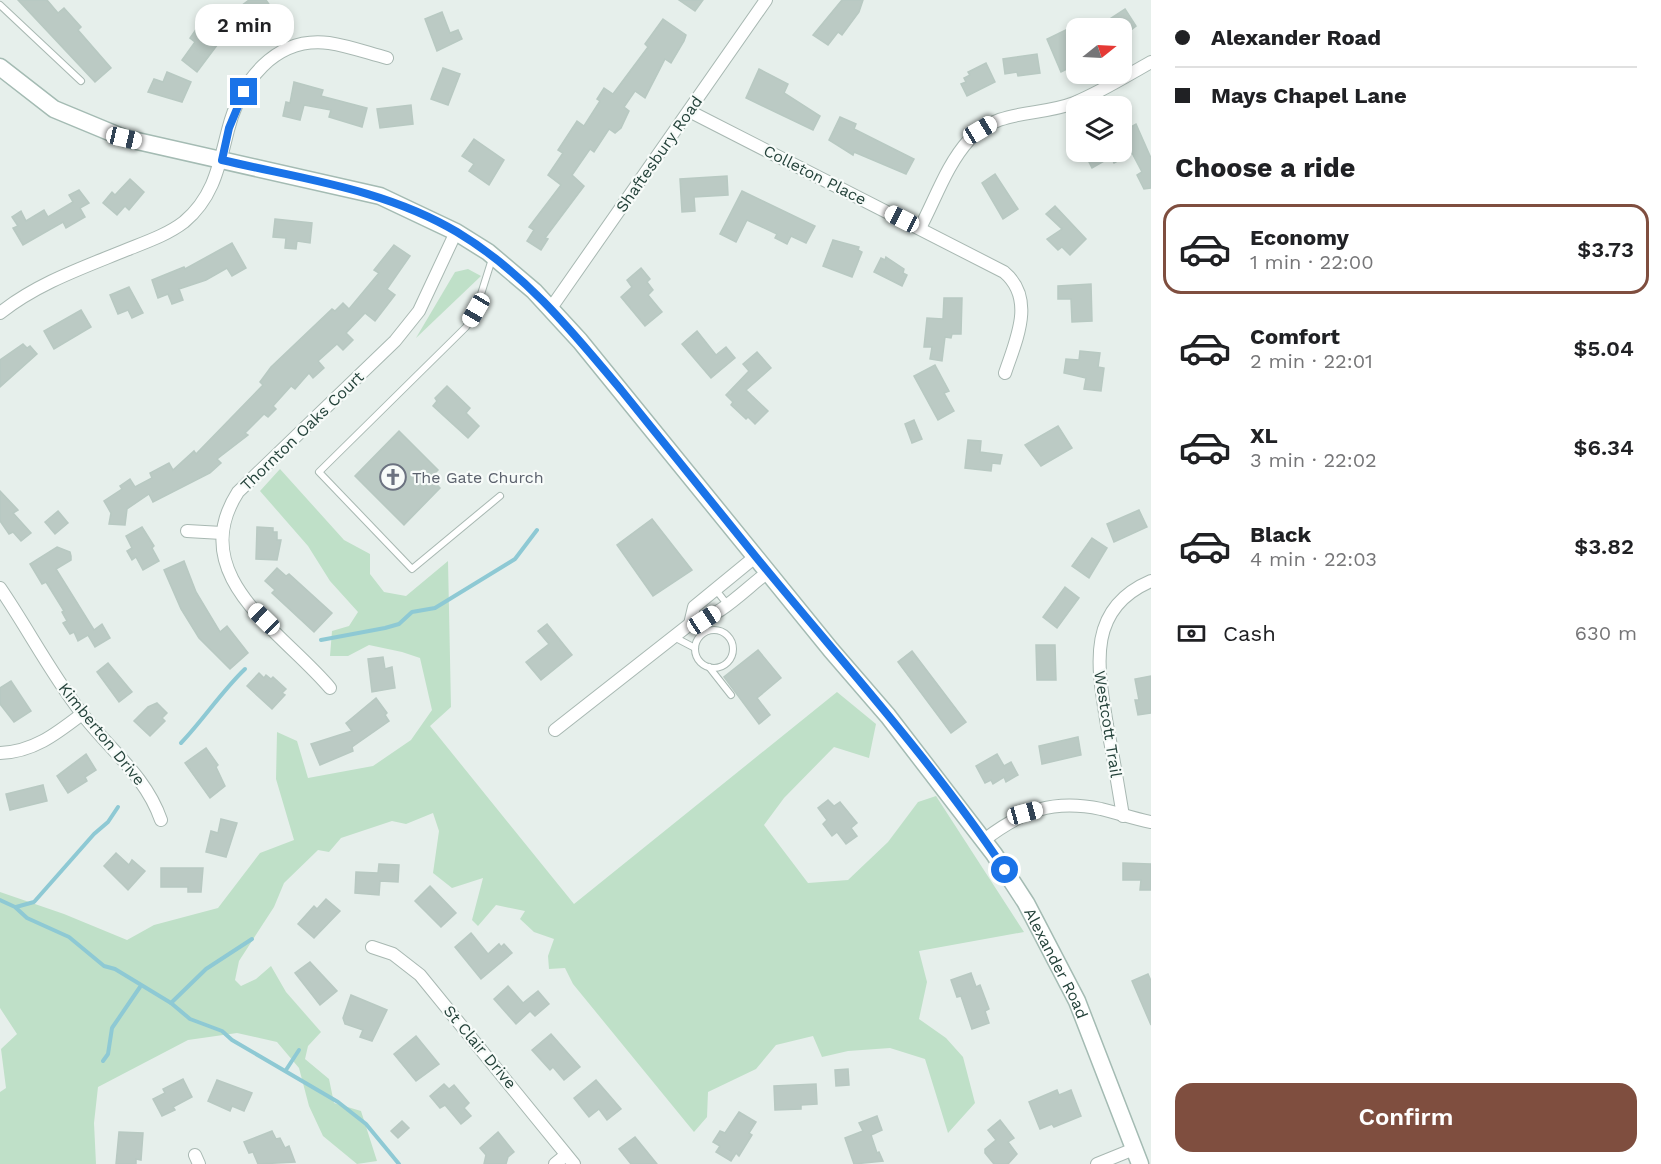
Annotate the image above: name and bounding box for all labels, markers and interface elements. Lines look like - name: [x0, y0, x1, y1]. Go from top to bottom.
- callout: 2 min: [194, 5, 294, 47]
- text: 2 min: [217, 13, 272, 37]
- north arrow: [1066, 18, 1132, 84]
- map controls: [1066, 18, 1132, 162]
- text: Alexander Road: [1211, 25, 1381, 50]
- route end: [230, 78, 257, 105]
- text: Mays Chapel Lane: [1211, 83, 1407, 108]
- street label: Shaftesbury Road: [612, 92, 706, 216]
- button: layers: [1066, 96, 1132, 162]
- car: [960, 113, 1000, 147]
- car: [104, 125, 144, 151]
- street label: Colleton Place: [760, 141, 870, 209]
- text: Choose a ride: [1175, 152, 1355, 184]
- car: [882, 203, 922, 235]
- icon: car: [1178, 222, 1232, 276]
- text: Economy: [1250, 225, 1349, 250]
- text: $3.73: [1577, 237, 1634, 262]
- text: 1 min · 22:00: [1250, 250, 1374, 274]
- car: [459, 290, 493, 330]
- icon: car: [1178, 321, 1232, 375]
- text: Comfort: [1250, 324, 1340, 349]
- text: $5.04: [1573, 336, 1634, 361]
- text: 2 min · 22:01: [1250, 349, 1373, 373]
- street label: Thornton Oaks Court: [236, 367, 368, 495]
- icon: car: [1178, 420, 1232, 474]
- text: XL: [1250, 423, 1278, 448]
- text: $6.34: [1573, 435, 1634, 460]
- text: 3 min · 22:02: [1250, 448, 1377, 472]
- church icon: The Gate Church: [378, 462, 408, 492]
- place label: The Gate Church: [412, 468, 544, 487]
- icon: car: [1178, 519, 1232, 573]
- text: Black: [1250, 522, 1311, 547]
- text: $3.82: [1574, 534, 1634, 559]
- text: 4 min · 22:03: [1250, 547, 1377, 571]
- car: [245, 600, 283, 638]
- car: [684, 603, 724, 637]
- icon: cash: [1175, 617, 1208, 650]
- text: Cash: [1223, 621, 1276, 646]
- text: 630 m: [1575, 621, 1637, 645]
- street label: Westcott Trail: [1090, 669, 1126, 779]
- street label: Kimberton Drive: [55, 679, 149, 789]
- car: [1005, 800, 1045, 826]
- route start: [991, 856, 1018, 883]
- street label: Alexander Road: [1021, 904, 1092, 1021]
- street label: St Clair Drive: [440, 1001, 520, 1093]
- button: Confirm: [1175, 1083, 1637, 1152]

